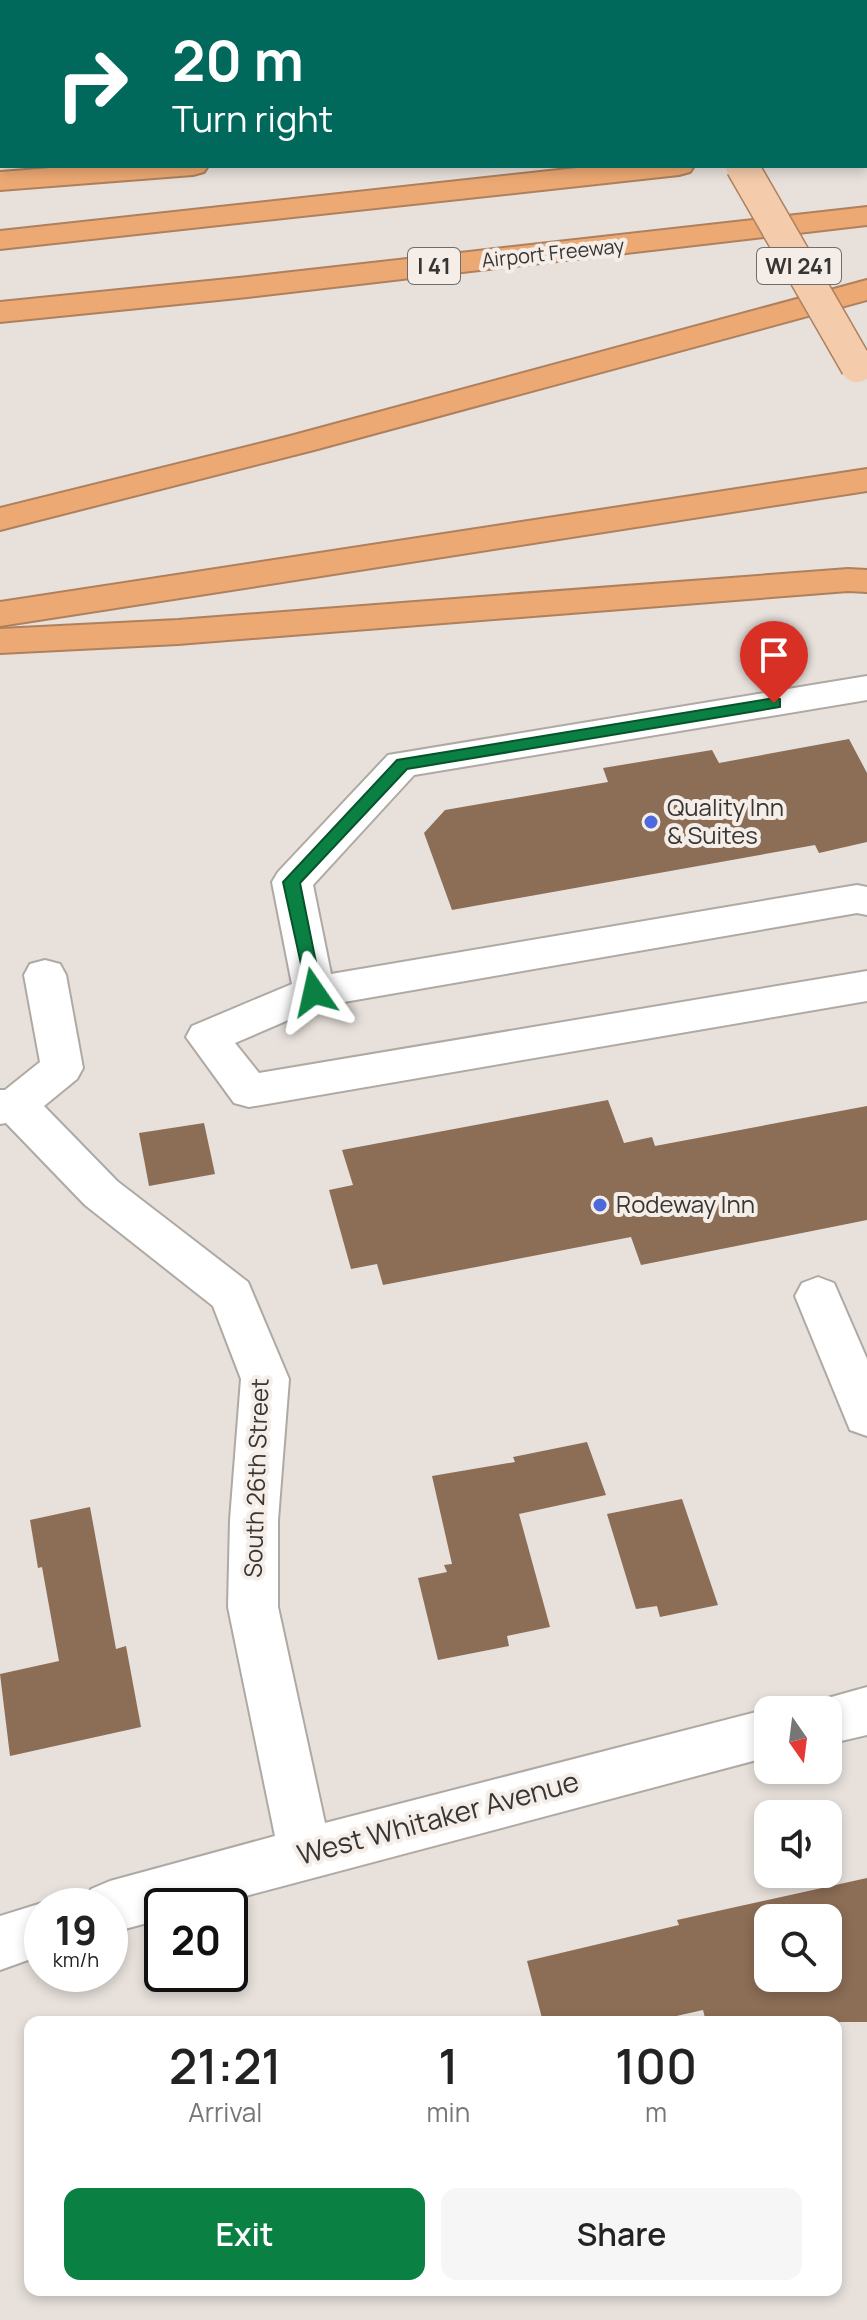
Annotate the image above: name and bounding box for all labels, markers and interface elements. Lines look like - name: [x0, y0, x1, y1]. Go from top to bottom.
- text: 20 m: [172, 21, 304, 98]
- icon: right: [40, 32, 144, 136]
- text: Turn right: [172, 94, 333, 143]
- street label: Airport Freeway: [480, 232, 626, 273]
- road number: I 41: [408, 248, 460, 284]
- road number: WI 241: [757, 248, 841, 284]
- pin: [740, 621, 808, 703]
- icon: arrive: [752, 633, 796, 677]
- place label: Quality Inn & Suites: [667, 790, 784, 851]
- marker: Quality Inn & Suites: [642, 813, 660, 831]
- position arrow: [272, 950, 356, 1034]
- place label: Rodeway Inn: [616, 1187, 755, 1220]
- marker: Rodeway Inn: [591, 1196, 609, 1214]
- street label: South 26th Street: [236, 1378, 275, 1578]
- north arrow: [754, 1696, 842, 1784]
- map controls: [754, 1696, 842, 1992]
- street label: West Whitaker Avenue: [293, 1761, 583, 1873]
- button: sound: [754, 1800, 842, 1888]
- speed limit sign: 20: [144, 1888, 248, 1992]
- text: 19: [55, 1902, 97, 1957]
- button: search: [754, 1904, 842, 1992]
- text: km/h: [53, 1946, 99, 1973]
- text: 21:21: [169, 2033, 282, 2098]
- text: 1: [438, 2033, 458, 2098]
- text: 100: [615, 2033, 697, 2098]
- text: Arrival: [188, 2094, 262, 2130]
- text: min: [427, 2094, 470, 2130]
- text: m: [645, 2094, 667, 2130]
- button: Exit: [64, 2188, 425, 2280]
- button: Share: [441, 2188, 802, 2280]

